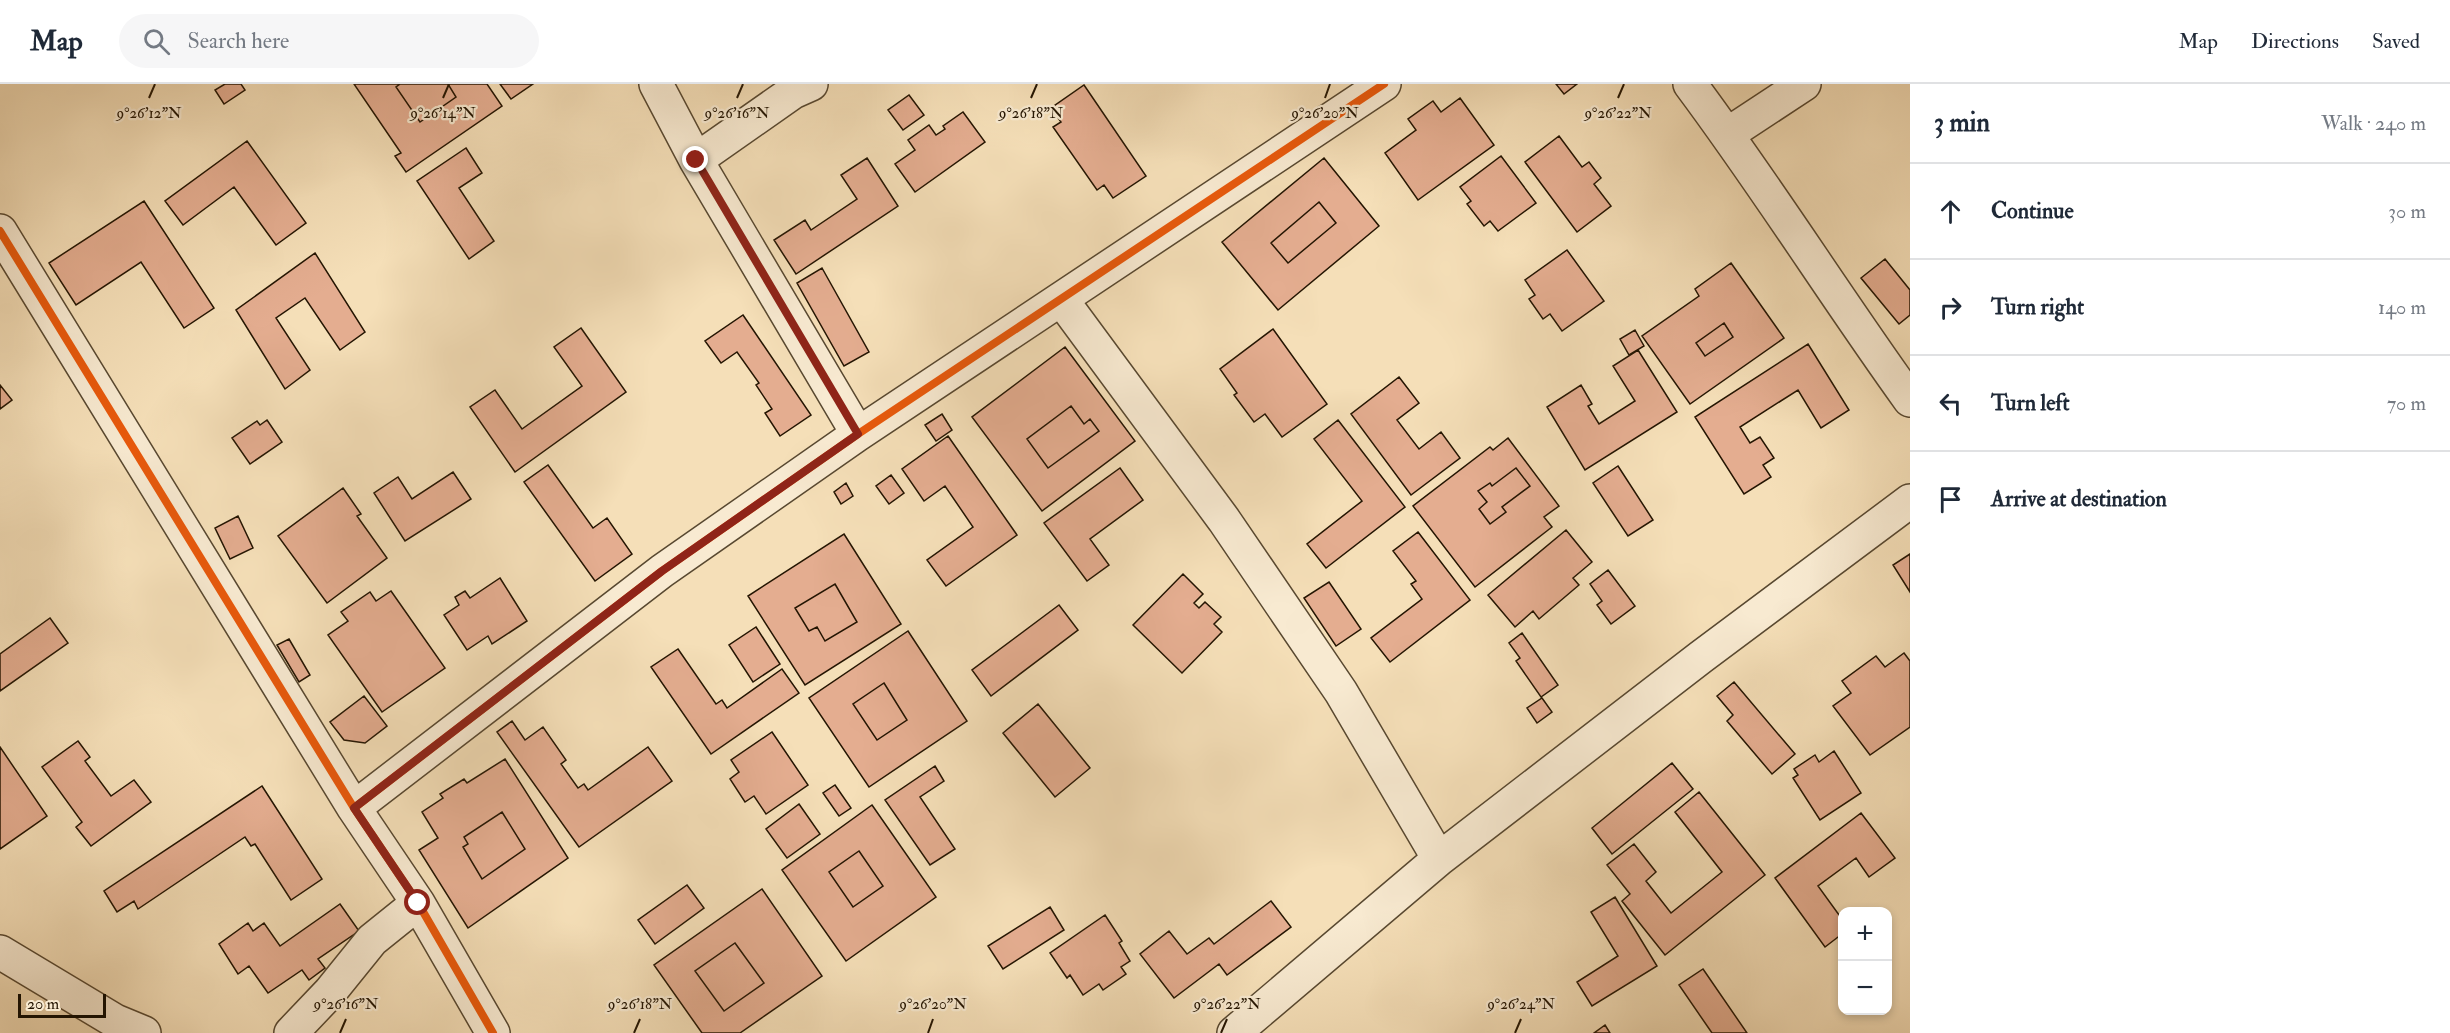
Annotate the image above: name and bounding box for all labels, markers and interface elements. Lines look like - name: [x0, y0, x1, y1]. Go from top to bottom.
- search box: [119, 14, 539, 68]
- text: Map: [30, 24, 83, 59]
- icon: search: [140, 25, 173, 58]
- text: Search here: [188, 27, 289, 55]
- text: Map: [2178, 28, 2218, 55]
- text: Directions: [2251, 28, 2339, 55]
- text: Saved: [2372, 28, 2420, 55]
- text: 9°26'12"N: [116, 104, 182, 123]
- text: 9°26'14"N: [409, 104, 476, 123]
- text: 9°26'16"N: [704, 104, 770, 123]
- text: 9°26'18"N: [998, 104, 1064, 123]
- text: 9°26'20"N: [1290, 104, 1359, 123]
- text: 9°26'22"N: [1583, 104, 1652, 123]
- text: 3 min: [1934, 107, 1990, 139]
- text: Walk · 240 m: [2321, 111, 2426, 136]
- route end: [682, 146, 708, 172]
- icon: ahead: [1934, 195, 1967, 228]
- text: Continue: [1991, 197, 2074, 225]
- text: 30 m: [2388, 199, 2426, 224]
- icon: right: [1934, 291, 1967, 324]
- text: Turn right: [1991, 293, 2084, 321]
- text: 140 m: [2378, 295, 2426, 320]
- icon: left: [1934, 387, 1967, 420]
- text: Turn left: [1991, 389, 2070, 417]
- text: 70 m: [2387, 391, 2426, 416]
- icon: arrive: [1934, 483, 1967, 516]
- text: Arrive at destination: [1991, 485, 2167, 513]
- route start: [404, 889, 430, 915]
- map controls: [1838, 907, 1892, 1015]
- button: +: [1838, 907, 1892, 961]
- button: −: [1838, 961, 1892, 1015]
- scale bar: [18, 991, 106, 1018]
- text: 20 m: [27, 994, 59, 1014]
- text: 9°26'16"N: [313, 995, 379, 1014]
- text: 9°26'18"N: [607, 995, 673, 1014]
- text: 9°26'20"N: [898, 995, 967, 1014]
- text: 9°26'22"N: [1192, 995, 1261, 1014]
- text: 9°26'24"N: [1486, 995, 1555, 1014]

